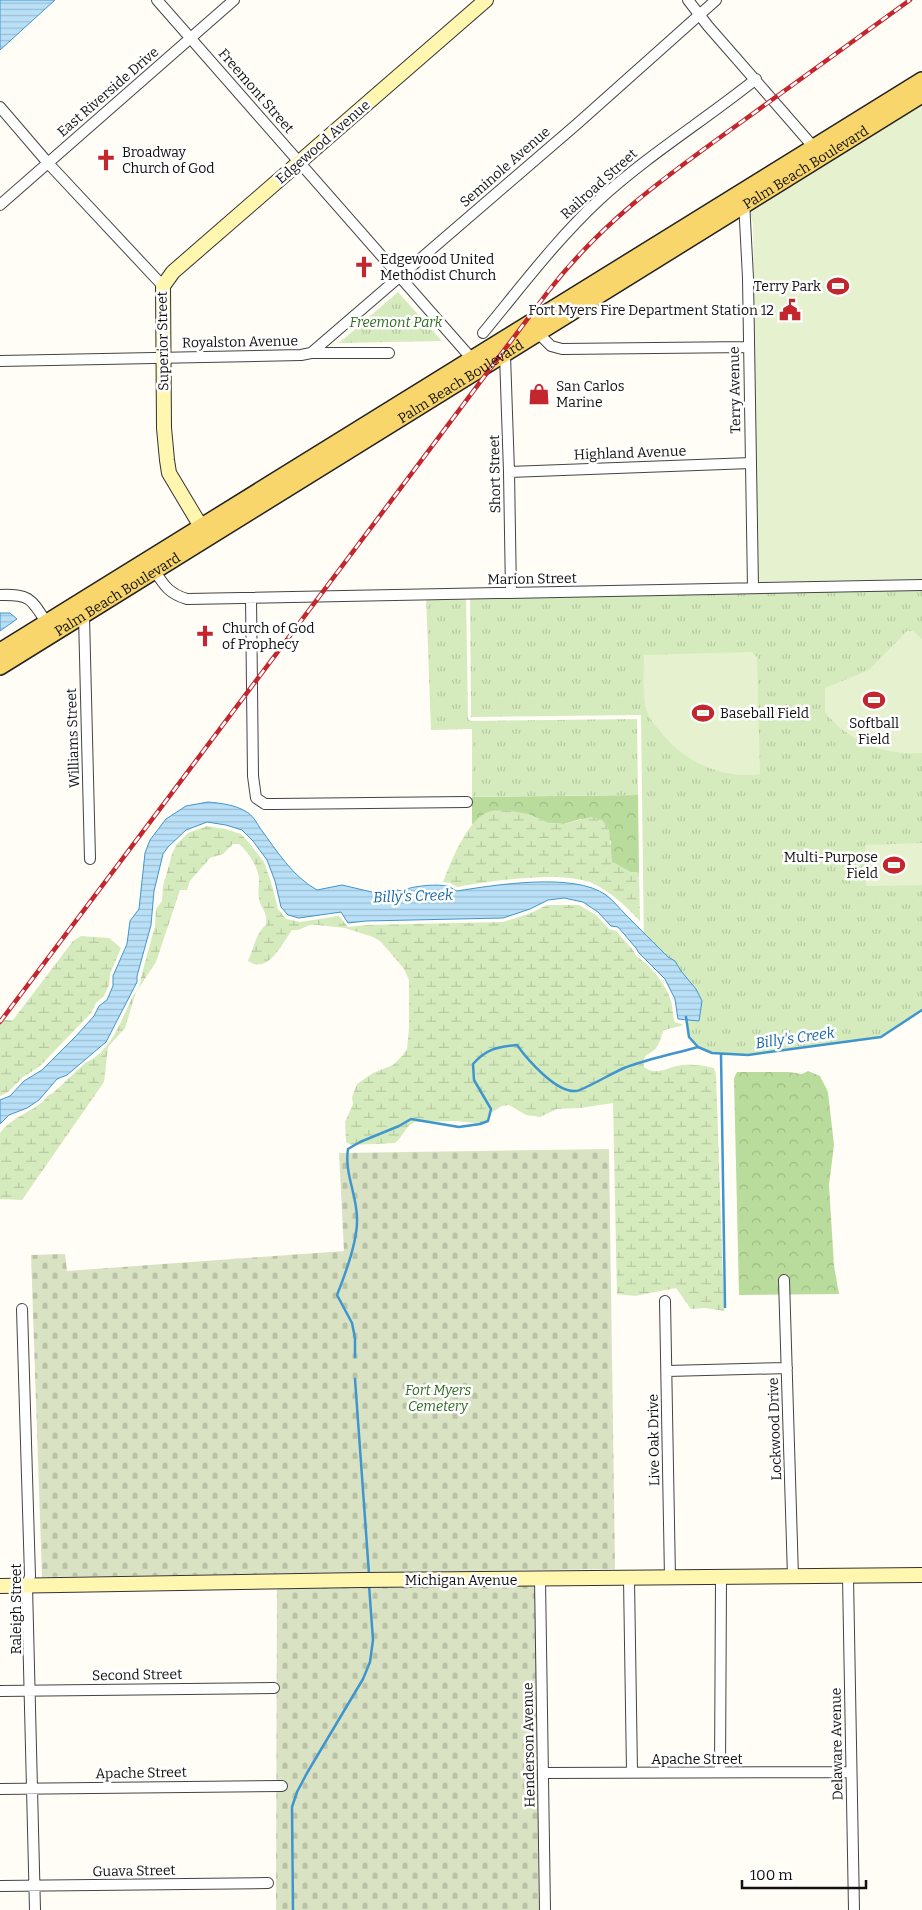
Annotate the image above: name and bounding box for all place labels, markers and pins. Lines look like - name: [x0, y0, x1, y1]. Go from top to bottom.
- place label: Broadway Church of God: [122, 144, 215, 177]
- church icon: Broadway Church of God: [93, 147, 119, 173]
- place label: Edgewood United Methodist Church: [380, 251, 496, 284]
- church icon: Edgewood United Methodist Church: [351, 254, 377, 280]
- sports icon: Terry Park: [825, 273, 851, 299]
- place label: Terry Park: [754, 278, 821, 295]
- public building icon: Fort Myers Fire Department Station 12: [777, 297, 803, 323]
- place label: Fort Myers Fire Department Station 12: [529, 302, 774, 319]
- place label: San Carlos Marine: [556, 378, 625, 411]
- shop icon: San Carlos Marine: [526, 381, 552, 407]
- place label: Church of God of Prophecy: [222, 620, 315, 653]
- church icon: Church of God of Prophecy: [192, 623, 218, 649]
- sports icon: Softball Field: [861, 687, 887, 713]
- sports icon: Baseball Field: [690, 700, 716, 726]
- place label: Baseball Field: [720, 705, 809, 722]
- place label: Softball Field: [849, 715, 899, 748]
- place label: Multi-Purpose Field: [784, 849, 878, 882]
- sports icon: Multi-Purpose Field: [881, 852, 907, 878]

